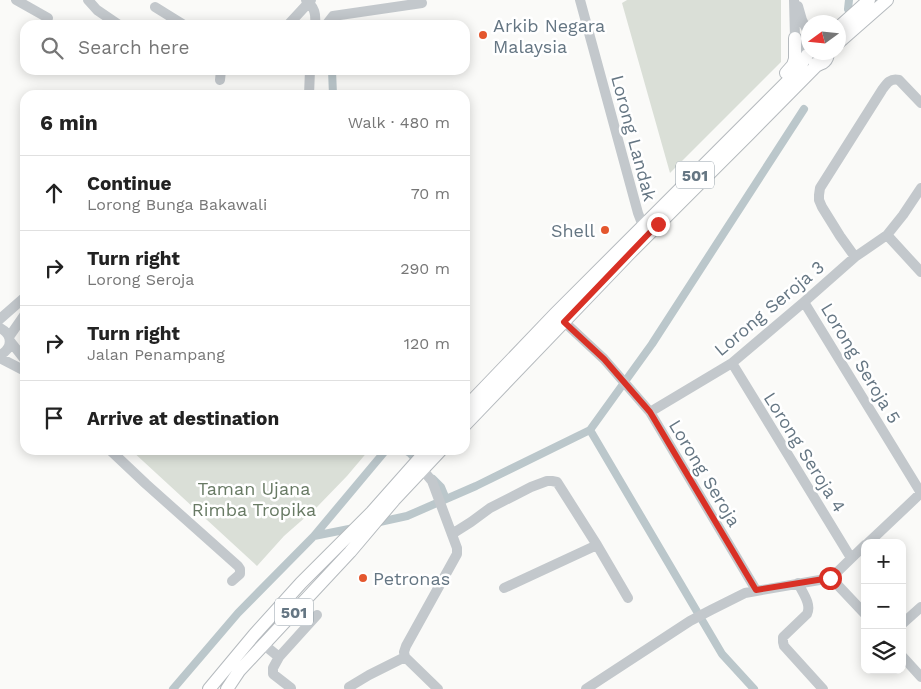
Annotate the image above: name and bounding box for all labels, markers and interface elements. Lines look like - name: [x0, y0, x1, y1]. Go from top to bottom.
- place label: Arkib Negara Malaysia: [493, 15, 605, 57]
- north arrow: [801, 15, 846, 60]
- search box: [20, 20, 470, 75]
- marker: Arkib Negara Malaysia: [477, 29, 489, 41]
- icon: search: [38, 34, 66, 62]
- text: Search here: [78, 36, 189, 59]
- street label: Lorong Landak: [607, 73, 661, 203]
- text: 6 min: [40, 110, 98, 135]
- text: Walk · 480 m: [348, 113, 450, 132]
- road number: 501: [676, 162, 714, 188]
- text: Continue: [87, 172, 171, 195]
- icon: ahead: [40, 179, 68, 207]
- text: 70 m: [411, 184, 450, 203]
- text: Lorong Bunga Bakawali: [87, 195, 267, 214]
- route end: [647, 213, 670, 236]
- place label: Shell: [551, 220, 595, 241]
- marker: Shell: [599, 224, 611, 236]
- text: Turn right: [87, 247, 180, 270]
- icon: right: [40, 254, 68, 282]
- street label: Lorong Seroja 3: [710, 256, 828, 360]
- text: 290 m: [400, 259, 450, 278]
- text: Lorong Seroja: [87, 270, 194, 289]
- street label: Lorong Seroja 5: [817, 299, 905, 427]
- text: Turn right: [87, 322, 180, 345]
- icon: right: [40, 329, 68, 357]
- text: 120 m: [404, 334, 450, 353]
- text: Jalan Penampang: [87, 345, 225, 364]
- street label: Lorong Seroja 4: [760, 388, 850, 516]
- icon: arrive: [40, 404, 68, 432]
- text: Arrive at destination: [87, 407, 279, 430]
- street label: Lorong Seroja: [665, 416, 745, 530]
- park label: Taman Ujana Rimba Tropika: [192, 478, 316, 520]
- map controls: [861, 539, 906, 674]
- button: +: [861, 539, 906, 584]
- route start: [819, 567, 842, 590]
- place label: Petronas: [373, 568, 450, 589]
- marker: Petronas: [357, 572, 369, 584]
- button: −: [861, 584, 906, 629]
- road number: 501: [275, 598, 313, 626]
- button: layers: [861, 629, 906, 674]

